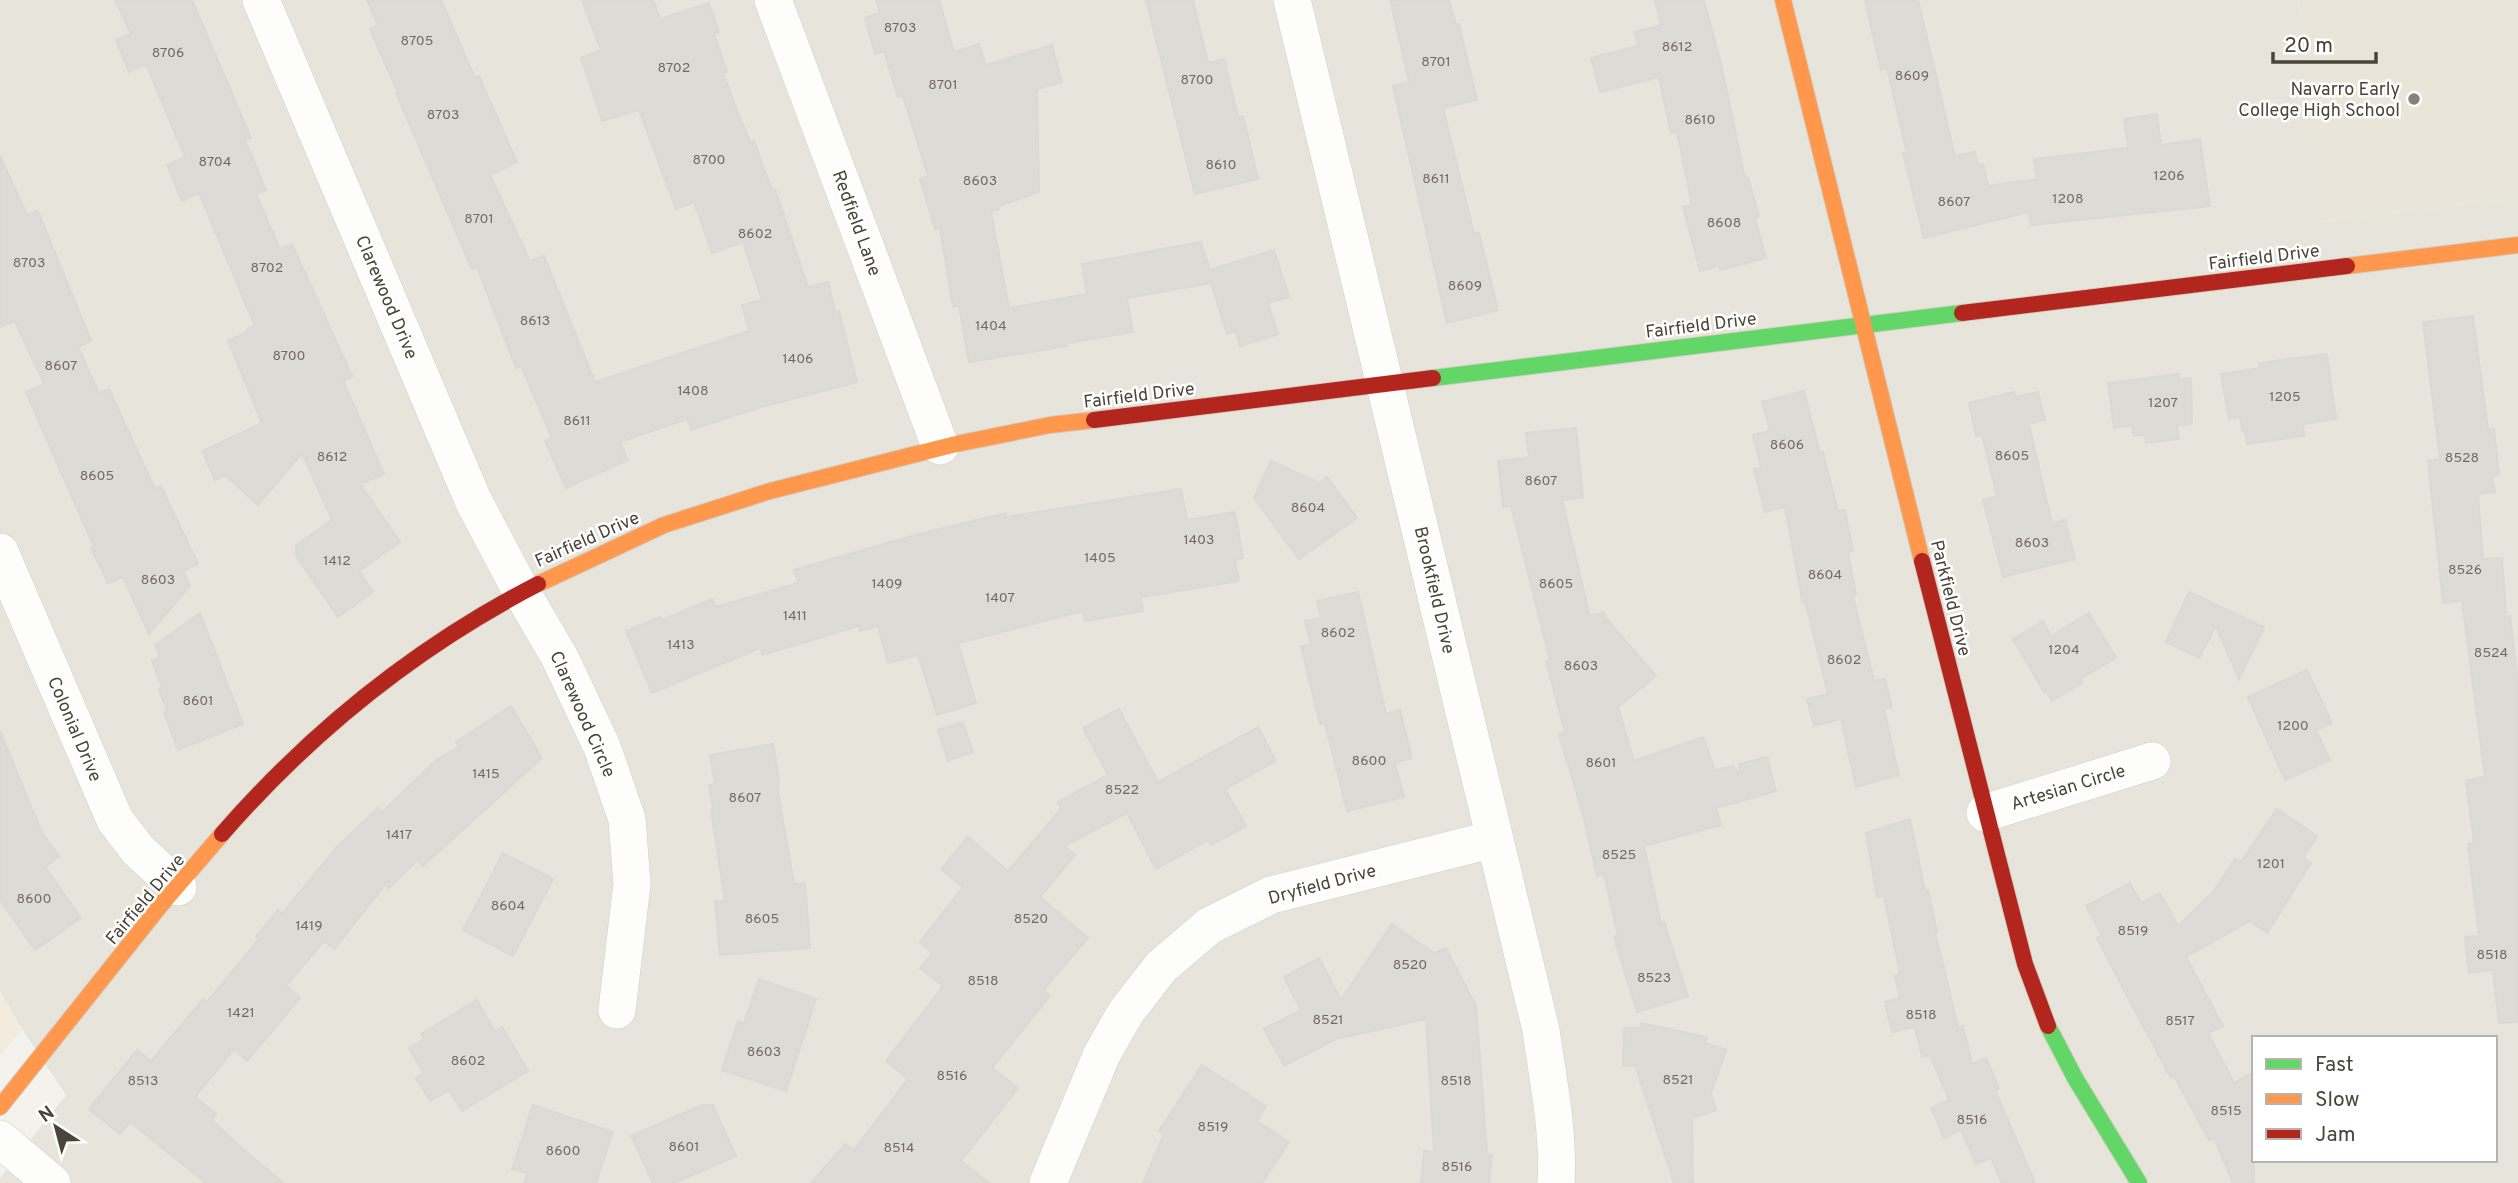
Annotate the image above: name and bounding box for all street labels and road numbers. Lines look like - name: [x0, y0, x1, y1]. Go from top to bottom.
- street label: Redfield Lane: [826, 168, 885, 280]
- street label: Clarewood Drive: [349, 232, 422, 363]
- street label: Fairfield Drive: [2207, 240, 2321, 277]
- street label: Fairfield Drive: [1644, 308, 1758, 345]
- street label: Fairfield Drive: [1082, 378, 1196, 415]
- street label: Fairfield Drive: [532, 507, 643, 574]
- street label: Brookfield Drive: [1408, 524, 1459, 656]
- street label: Parkfield Drive: [1924, 538, 1975, 659]
- street label: Clarewood Circle: [543, 648, 620, 781]
- street label: Colonial Drive: [41, 673, 106, 786]
- street label: Artesian Circle: [2008, 760, 2129, 817]
- street label: Fairfield Drive: [101, 850, 191, 950]
- street label: Dryfield Drive: [1266, 860, 1379, 911]

